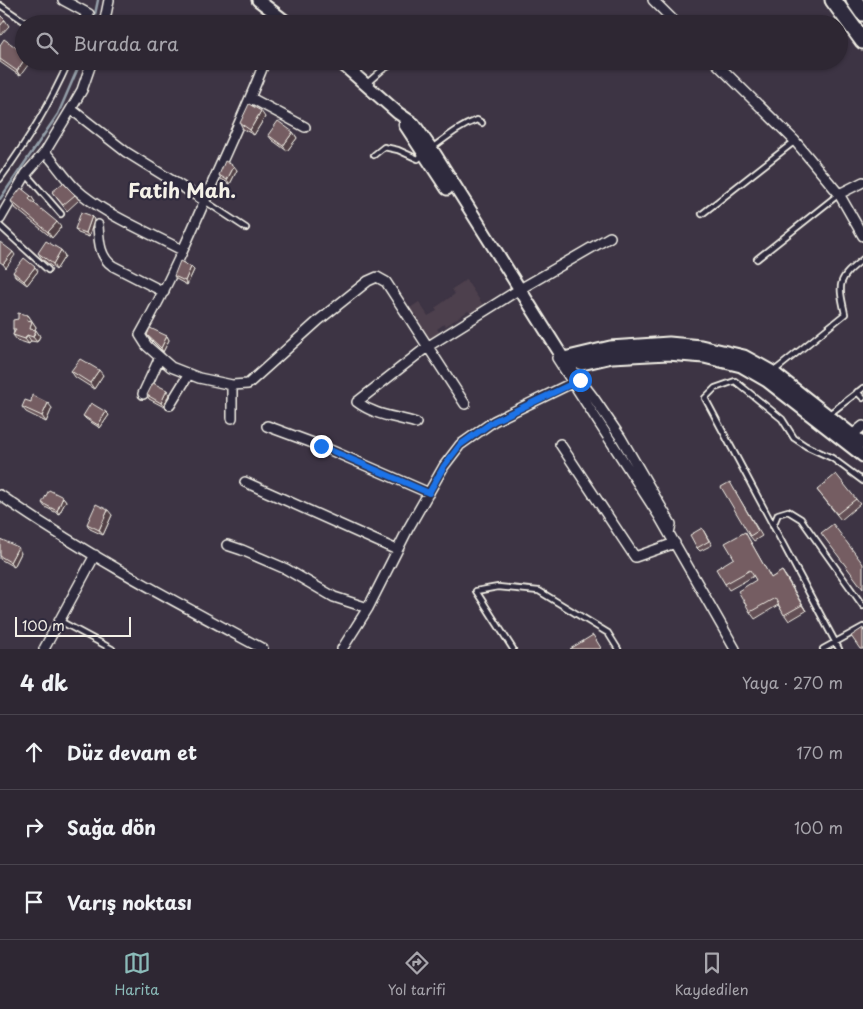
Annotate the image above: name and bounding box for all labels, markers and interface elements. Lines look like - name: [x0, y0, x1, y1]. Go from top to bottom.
- search box: [15, 15, 848, 70]
- icon: search: [33, 29, 61, 57]
- text: Burada ara: [73, 29, 178, 57]
- district label: Fatih Mah.: [128, 175, 236, 205]
- route start: [569, 369, 592, 392]
- route end: [310, 435, 333, 458]
- scale bar: [15, 614, 131, 637]
- text: 100 m: [22, 615, 65, 636]
- text: 4 dk: [20, 666, 68, 698]
- text: Yaya · 270 m: [742, 670, 843, 694]
- icon: ahead: [20, 738, 48, 766]
- text: Düz devam et: [67, 738, 197, 766]
- text: 170 m: [797, 740, 843, 764]
- icon: right: [20, 813, 48, 841]
- text: Sağa dön: [67, 813, 156, 841]
- text: 100 m: [794, 815, 843, 839]
- icon: arrive: [20, 888, 48, 916]
- text: Varış noktası: [67, 888, 192, 916]
- tab: Harita: [114, 949, 159, 1000]
- tab: Yol tarifi: [388, 949, 446, 1000]
- tab: Kaydedilen: [675, 949, 749, 1000]

